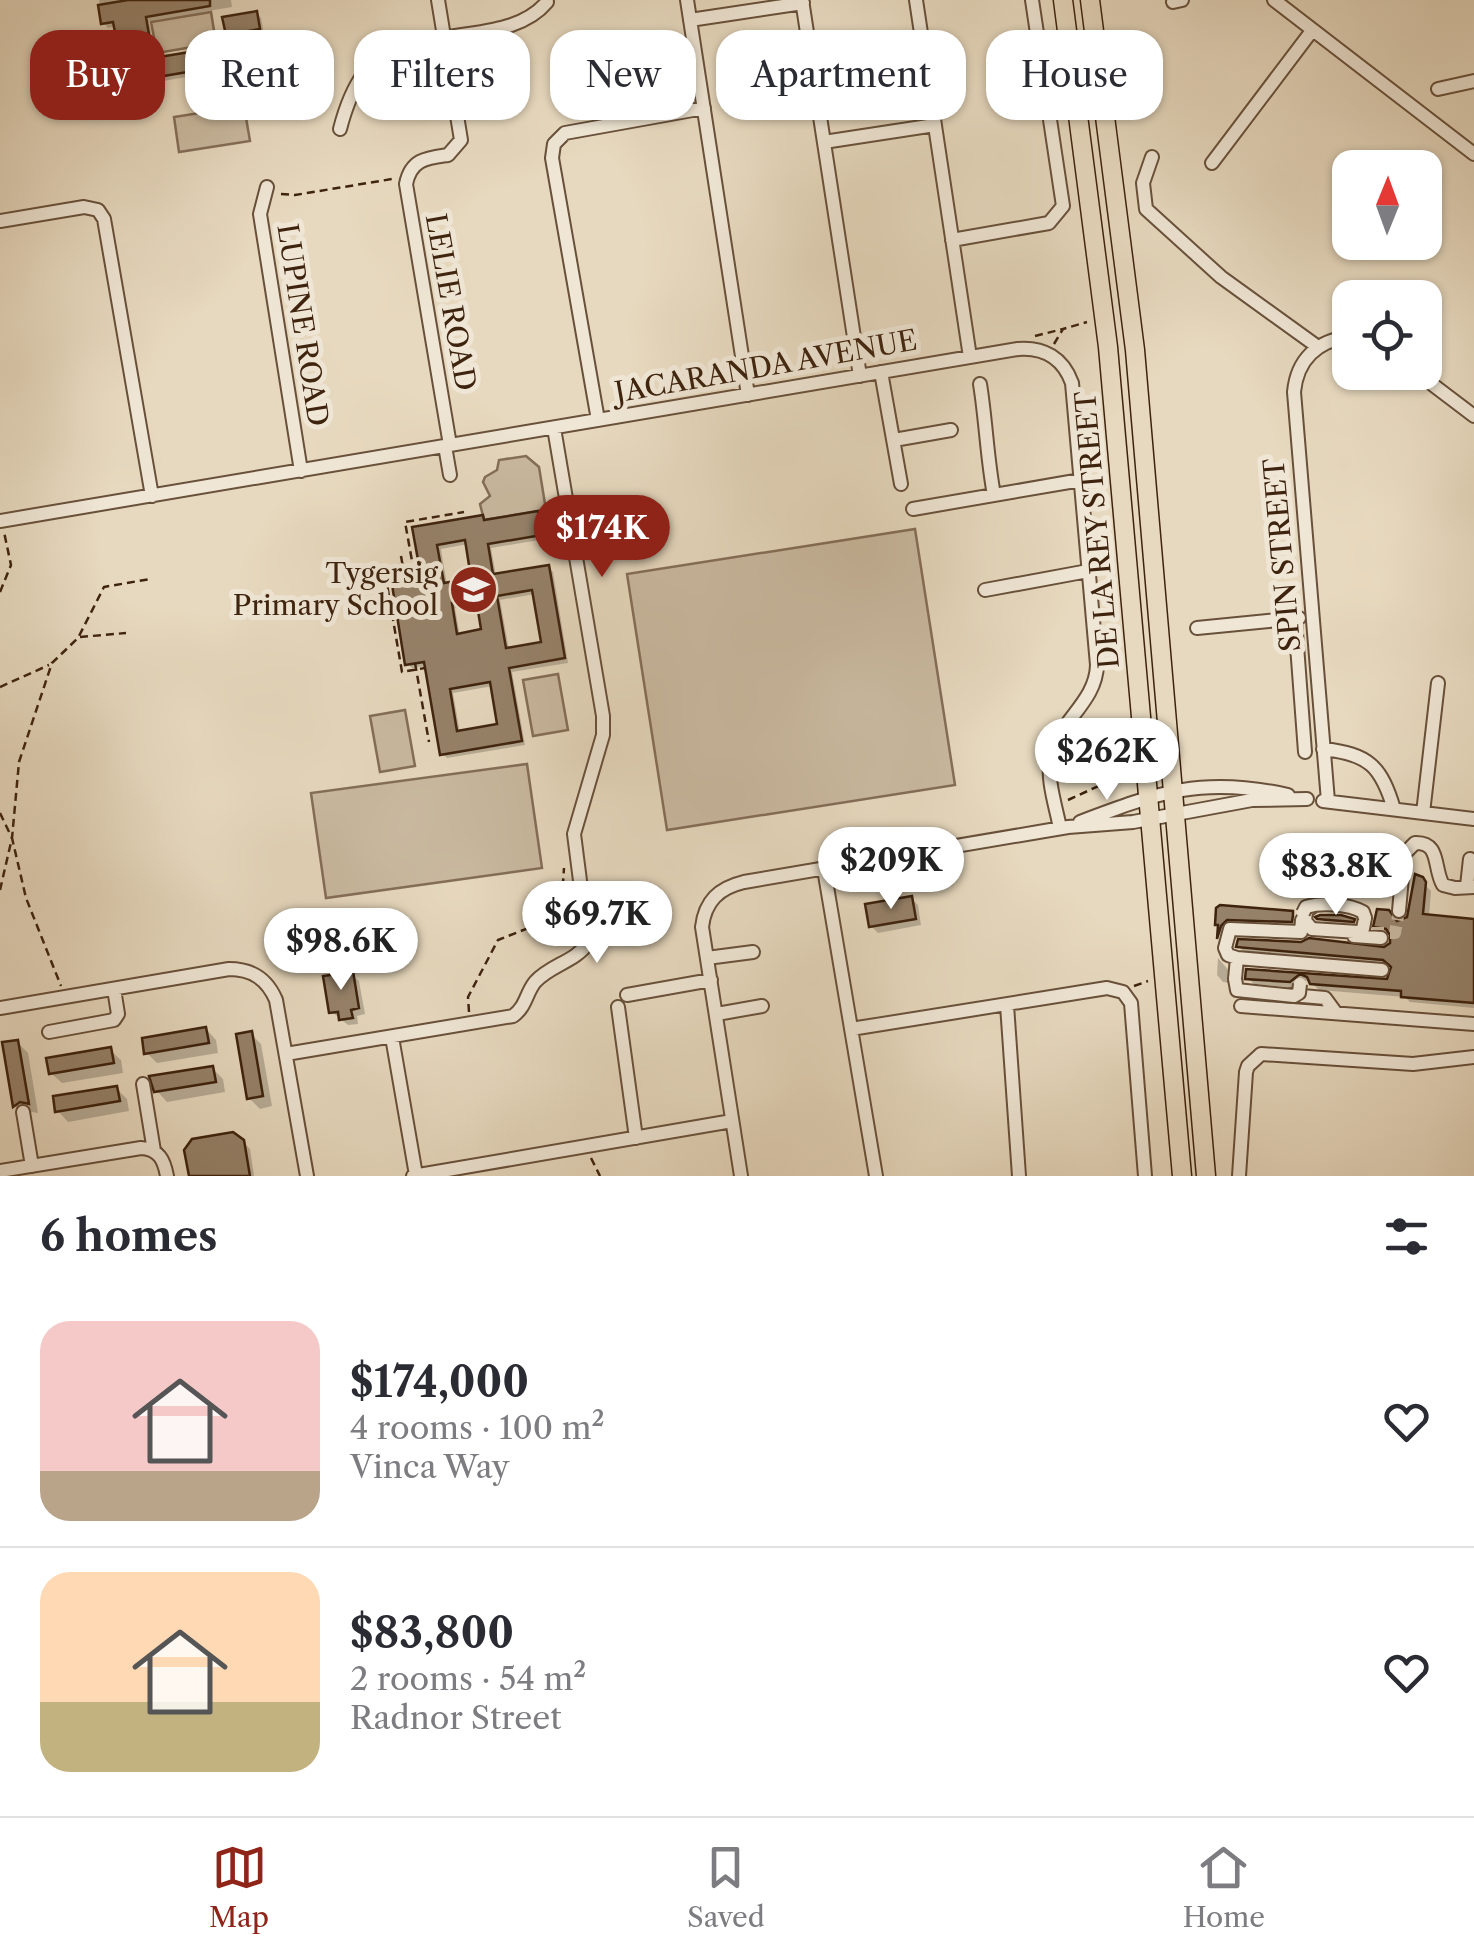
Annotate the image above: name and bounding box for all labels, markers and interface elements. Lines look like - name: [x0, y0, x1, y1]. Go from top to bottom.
- chip: Buy: [30, 30, 165, 120]
- chip: Rent: [185, 30, 334, 120]
- chip: Filters: [354, 30, 530, 120]
- chip: New: [550, 30, 696, 120]
- chip: Apartment: [716, 30, 966, 120]
- chip: House: [986, 30, 1163, 120]
- north arrow: [1332, 150, 1442, 260]
- map controls: [1332, 150, 1442, 390]
- street label: LELIE ROAD: [419, 211, 483, 393]
- street label: LUPINE ROAD: [270, 221, 336, 429]
- button: locate: [1332, 280, 1442, 390]
- street label: JACARANDA AVENUE: [608, 323, 920, 410]
- street label: DE LA REY STREET: [1068, 390, 1126, 670]
- street label: SPIN STREET: [1257, 457, 1307, 653]
- pin: $174K: [532, 495, 672, 580]
- text: $174K: [556, 508, 648, 547]
- place label: Tygersig Primary School: [233, 556, 438, 622]
- school or university icon: Tygersig Primary School: [447, 563, 499, 615]
- pin: $262K: [1037, 718, 1177, 803]
- text: $262K: [1057, 731, 1157, 770]
- pin: $209K: [821, 827, 961, 912]
- pin: $83.8K: [1255, 833, 1417, 918]
- text: $209K: [840, 840, 942, 879]
- text: $83.8K: [1281, 846, 1391, 885]
- pin: $69.7K: [516, 881, 678, 966]
- text: $69.7K: [544, 894, 650, 933]
- pin: $98.6K: [260, 908, 422, 993]
- text: $98.6K: [286, 921, 396, 960]
- icon: filters: [1379, 1209, 1434, 1264]
- text: 6 homes: [40, 1210, 218, 1262]
- text: $174,000: [350, 1356, 529, 1408]
- icon: home: [120, 1361, 240, 1481]
- icon: heart: [1379, 1394, 1434, 1449]
- text: 4 rooms · 100 m²: [350, 1408, 605, 1447]
- text: Vinca Way: [350, 1447, 510, 1486]
- text: $83,800: [350, 1607, 514, 1659]
- icon: home: [120, 1612, 240, 1732]
- icon: heart: [1379, 1645, 1434, 1700]
- text: 2 rooms · 54 m²: [350, 1659, 586, 1698]
- text: Radnor Street: [350, 1698, 561, 1737]
- tab: Map: [209, 1840, 269, 1934]
- tab: Saved: [687, 1840, 765, 1934]
- tab: Home: [1183, 1840, 1265, 1934]

